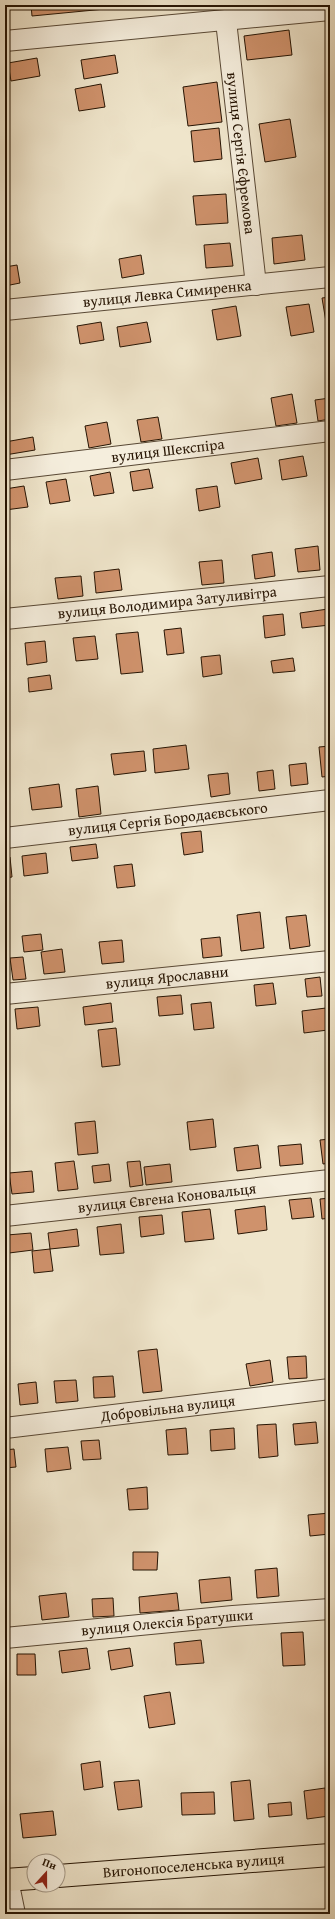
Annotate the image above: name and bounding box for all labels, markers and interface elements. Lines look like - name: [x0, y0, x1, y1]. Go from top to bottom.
- street label: вулиця Сергія Єфремова: [222, 71, 261, 236]
- street label: вулиця Левка Симиренка: [82, 274, 253, 312]
- street label: вулиця Шекспіра: [110, 433, 226, 467]
- street label: вулиця Володимира Затуливітра: [57, 580, 278, 624]
- street label: вулиця Сергія Бородаєвського: [67, 796, 269, 841]
- street label: вулиця Ярославни: [105, 960, 230, 994]
- street label: вулиця Євгена Коновальця: [77, 1177, 257, 1218]
- street label: Добровільна вулиця: [98, 1389, 236, 1427]
- street label: вулиця Олексія Братушки: [80, 1604, 254, 1641]
- street label: Вигонопоселенська вулиця: [102, 1848, 286, 1883]
- north arrow: [26, 1853, 66, 1893]
- text: Пн: [40, 1854, 59, 1874]

